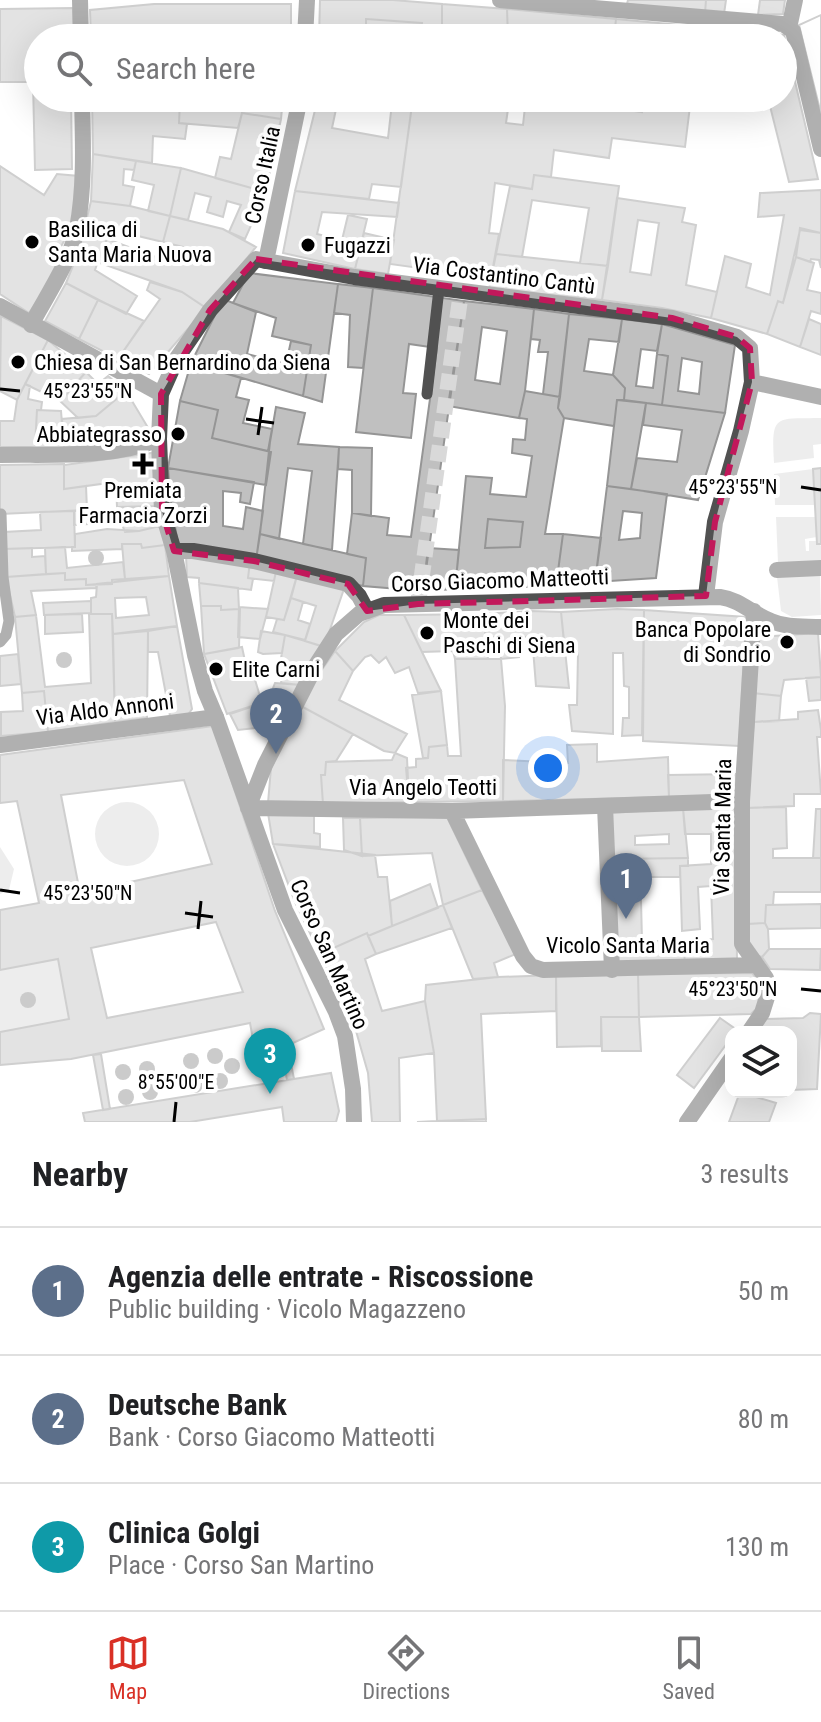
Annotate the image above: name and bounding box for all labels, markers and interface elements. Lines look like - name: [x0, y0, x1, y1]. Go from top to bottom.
- search box: [24, 24, 797, 112]
- icon: search: [52, 46, 96, 90]
- text: Search here: [116, 51, 256, 86]
- street label: Corso Italia: [240, 124, 285, 226]
- place label: Basilica di Santa Maria Nuova: [48, 217, 212, 267]
- marker: Basilica di Santa Maria Nuova: [23, 233, 41, 251]
- place label: Fugazzi: [324, 233, 391, 258]
- marker: Fugazzi: [299, 236, 317, 254]
- street label: Via Costantino Cantù: [411, 252, 596, 299]
- place label: Chiesa di San Bernardino da Siena: [34, 350, 331, 375]
- marker: Chiesa di San Bernardino da Siena: [9, 353, 27, 371]
- text: 45°23'55"N: [43, 379, 133, 403]
- place label: Abbiategrasso: [36, 422, 162, 447]
- marker: Abbiategrasso: [169, 425, 187, 443]
- marker: Premiata Farmacia Zorzi: [134, 455, 152, 473]
- text: 45°23'55"N: [688, 475, 778, 499]
- place label: Premiata Farmacia Zorzi: [78, 478, 208, 528]
- street label: Corso Giacomo Matteotti: [390, 564, 610, 597]
- place label: Monte dei Paschi di Siena: [443, 608, 576, 658]
- place label: Banca Popolare di Sondrio: [635, 617, 771, 667]
- marker: Monte dei Paschi di Siena: [418, 624, 436, 642]
- marker: Banca Popolare di Sondrio: [778, 633, 796, 651]
- place label: Elite Carni: [232, 657, 320, 682]
- marker: Elite Carni: [207, 660, 225, 678]
- pin: 2: [250, 688, 302, 754]
- street label: Via Aldo Annoni: [35, 689, 175, 730]
- your location: [528, 748, 568, 788]
- street label: Via Santa Maria: [709, 758, 736, 896]
- street label: Via Angelo Teotti: [349, 775, 497, 800]
- pin: 1: [600, 853, 652, 919]
- street label: Corso San Martino: [285, 875, 374, 1033]
- text: 45°23'50"N: [43, 881, 133, 905]
- street label: Vicolo Santa Maria: [546, 933, 710, 958]
- text: 45°23'50"N: [688, 977, 778, 1001]
- map controls: [725, 1026, 797, 1098]
- button: layers: [725, 1026, 797, 1098]
- pin: 3: [244, 1028, 296, 1094]
- text: 8°55'00"E: [138, 1070, 214, 1094]
- text: Nearby: [32, 1154, 128, 1194]
- text: 3 results: [700, 1159, 789, 1189]
- text: Agenzia delle entrate - Riscossione: [108, 1259, 533, 1294]
- text: 1: [51, 1276, 65, 1306]
- text: 50 m: [738, 1276, 789, 1306]
- text: Public building · Vicolo Magazzeno: [108, 1294, 466, 1324]
- text: Deutsche Bank: [108, 1387, 287, 1422]
- text: 2: [51, 1404, 65, 1434]
- text: 80 m: [738, 1404, 789, 1434]
- text: Bank · Corso Giacomo Matteotti: [108, 1422, 435, 1452]
- text: Clinica Golgi: [108, 1515, 260, 1550]
- text: 3: [51, 1532, 65, 1562]
- text: 130 m: [725, 1532, 789, 1562]
- text: Place · Corso San Martino: [108, 1550, 374, 1580]
- tab: Map: [106, 1631, 150, 1704]
- tab: Directions: [362, 1631, 450, 1704]
- tab: Saved: [663, 1631, 715, 1704]

